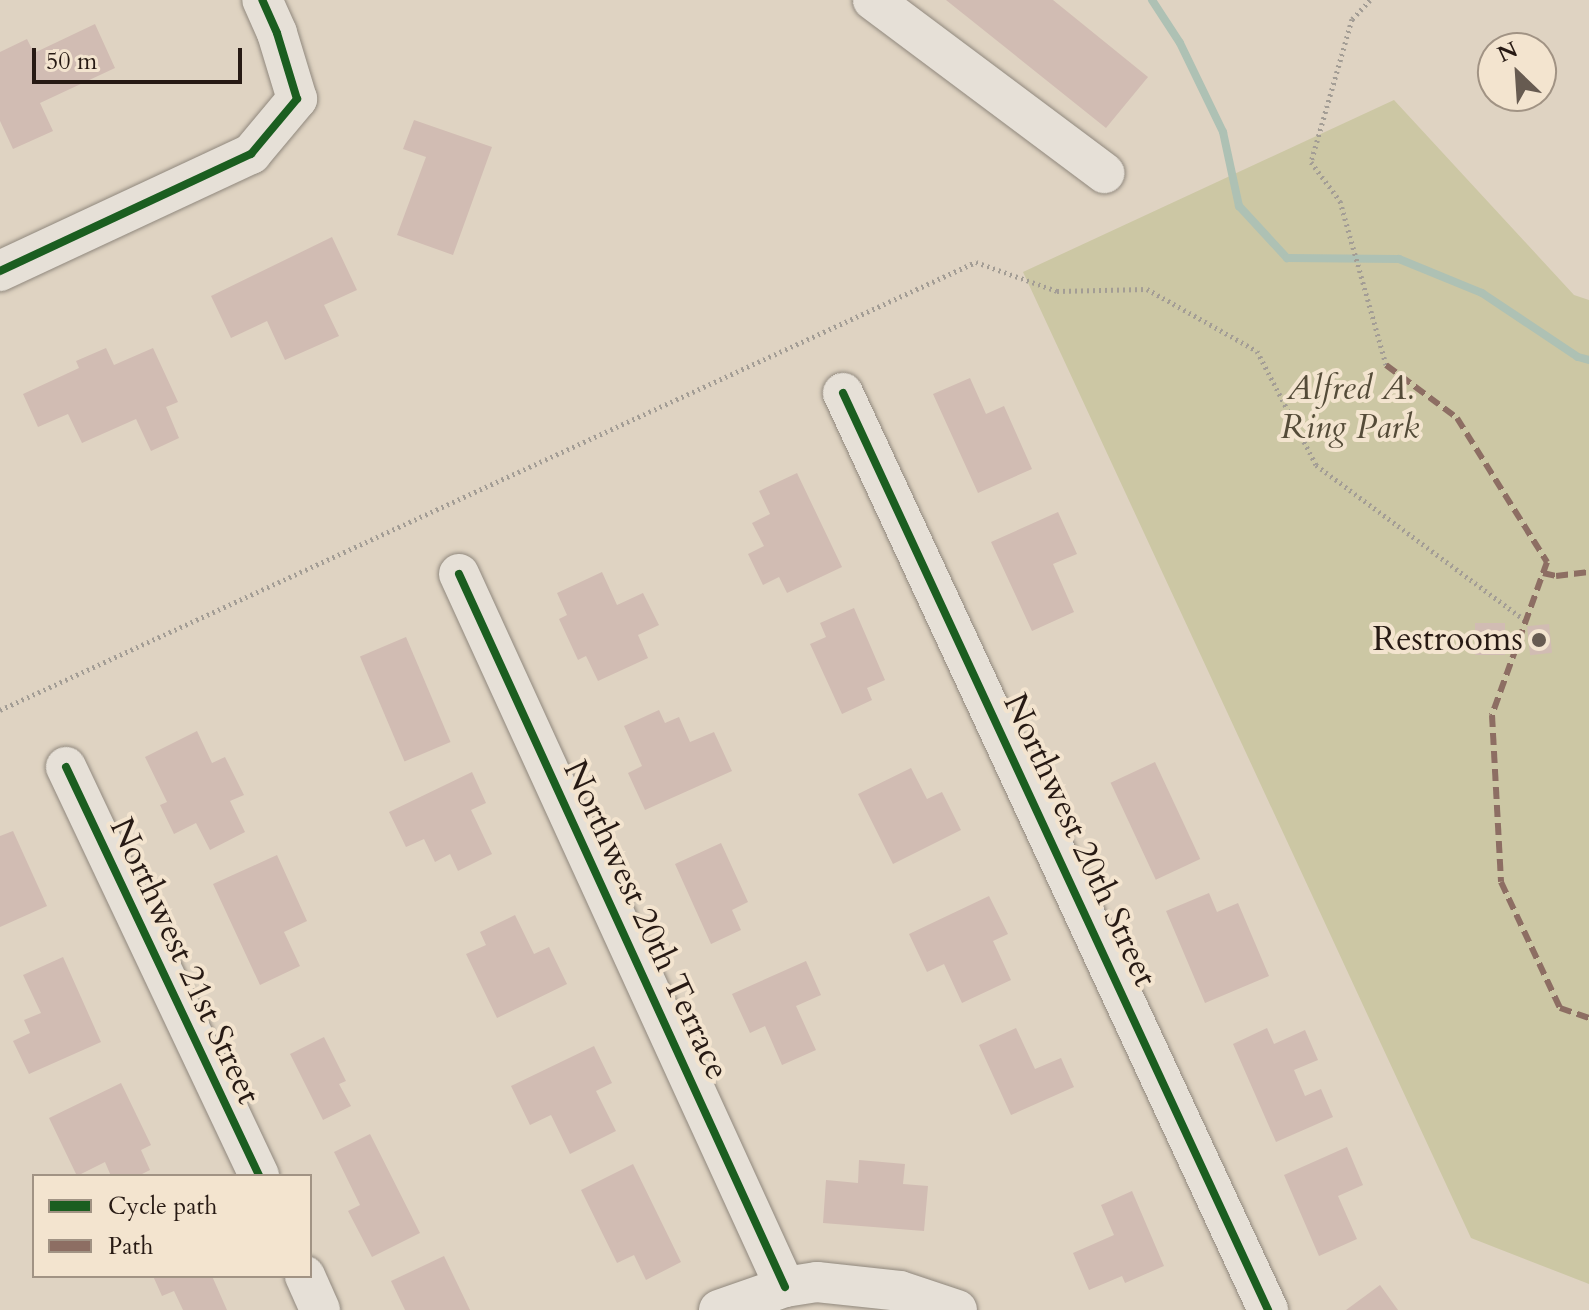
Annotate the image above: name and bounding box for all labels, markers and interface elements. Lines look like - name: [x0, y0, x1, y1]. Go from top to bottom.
- scale bar: [36, 32, 246, 82]
- north arrow: [1477, 32, 1557, 112]
- text: N: [1493, 34, 1523, 70]
- text: 50 m: [46, 45, 97, 78]
- park label: Alfred A. Ring Park: [1281, 368, 1419, 448]
- place label: Restrooms: [1373, 620, 1523, 660]
- marker: Restrooms: [1530, 631, 1548, 649]
- street label: Northwest 20th Street: [994, 687, 1166, 993]
- street label: Northwest 20th Terrace: [554, 754, 738, 1086]
- street label: Northwest 21st Street: [101, 811, 269, 1111]
- legend: [32, 1174, 312, 1278]
- text: Cycle path: [108, 1190, 217, 1223]
- text: Path: [108, 1230, 153, 1263]

